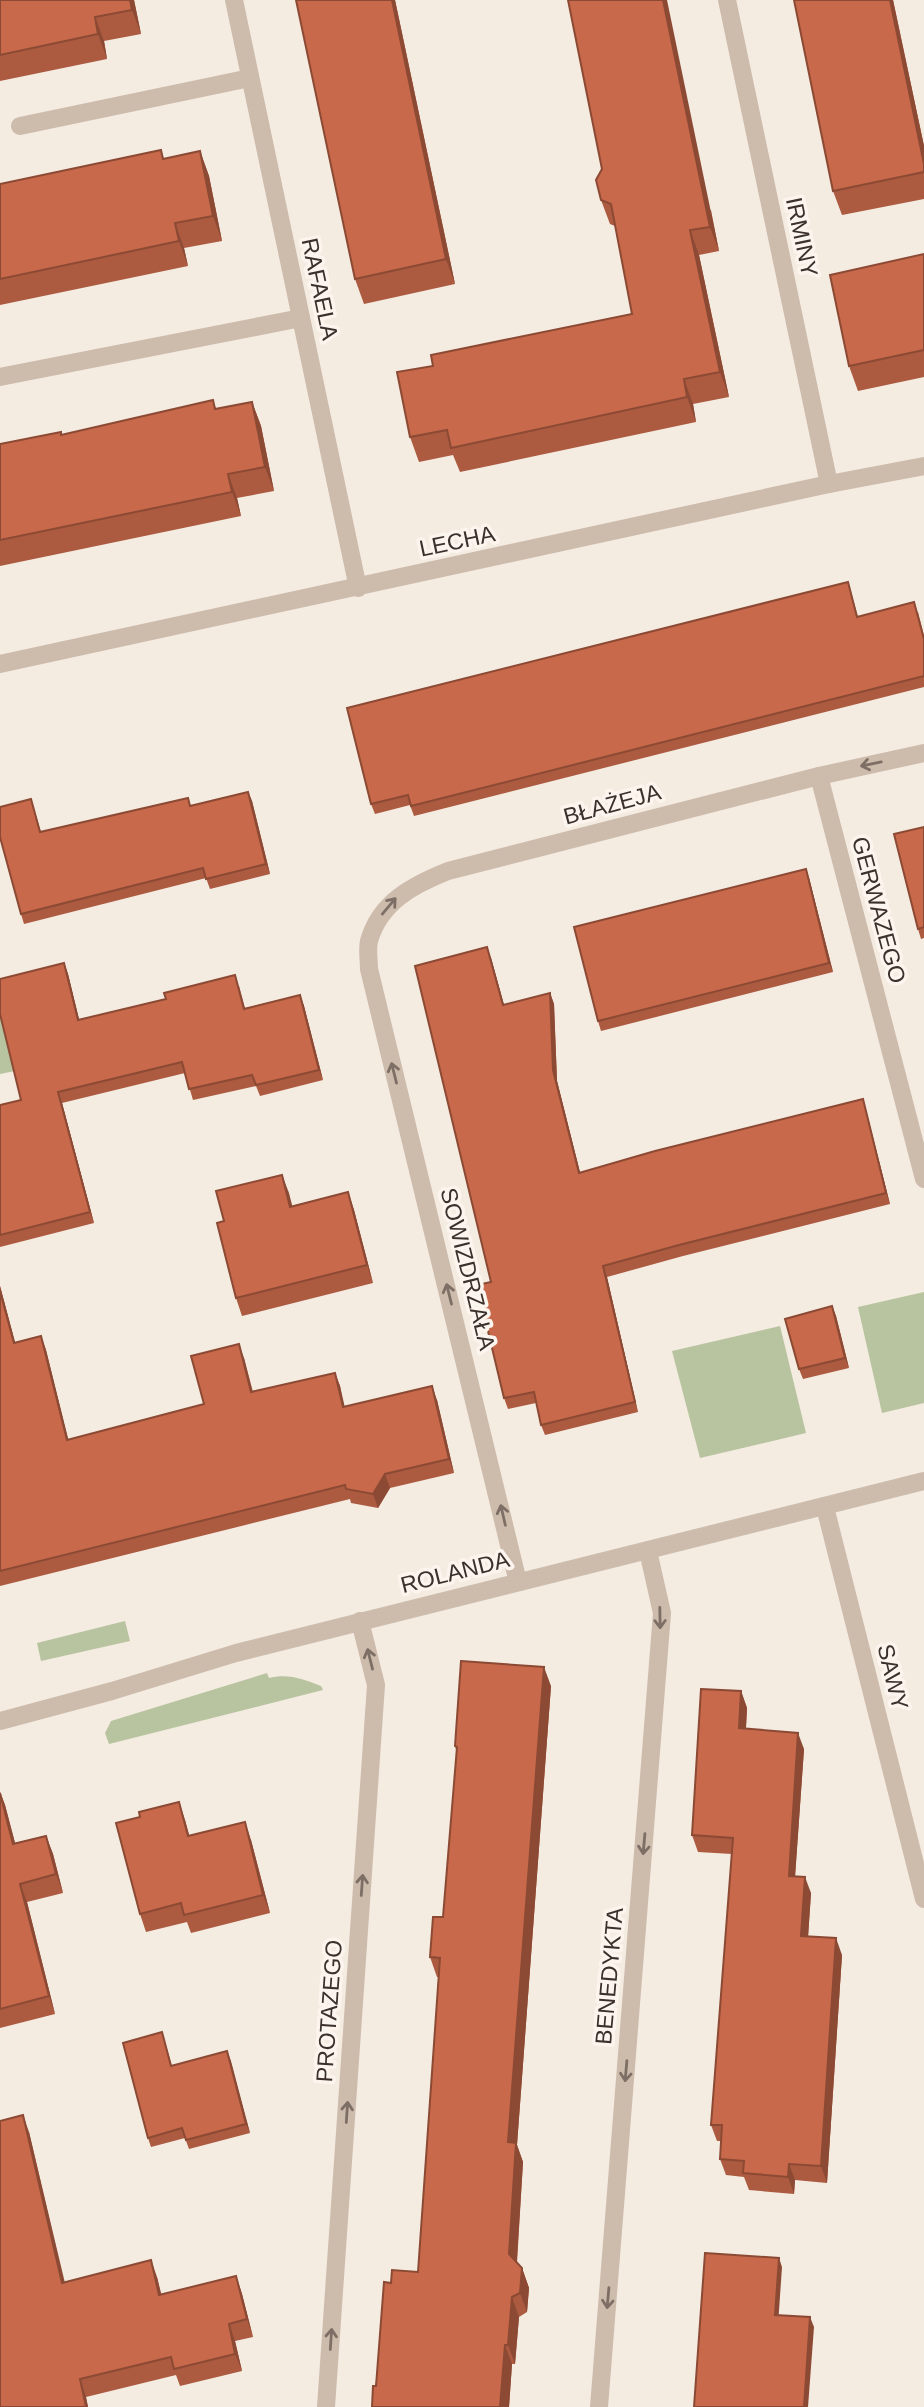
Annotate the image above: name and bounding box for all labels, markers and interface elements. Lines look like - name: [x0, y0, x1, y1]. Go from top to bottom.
- street label: IRMINY: [781, 195, 823, 279]
- street label: RAFAELA: [297, 236, 344, 343]
- street label: LECHA: [417, 520, 498, 562]
- one-way arrow: [860, 758, 883, 772]
- street label: BŁAŻEJA: [560, 778, 664, 829]
- street label: GERWAZEGO: [847, 834, 911, 986]
- one-way arrow: [381, 898, 396, 916]
- one-way arrow: [387, 1062, 400, 1085]
- street label: SOWIZDRZAŁA: [435, 1185, 501, 1353]
- one-way arrow: [441, 1283, 455, 1306]
- one-way arrow: [496, 1504, 509, 1527]
- street label: ROLANDA: [398, 1546, 513, 1598]
- one-way arrow: [653, 1606, 667, 1629]
- street label: SAWY: [872, 1641, 914, 1713]
- one-way arrow: [363, 1648, 376, 1671]
- one-way arrow: [637, 1833, 650, 1855]
- one-way arrow: [356, 1874, 369, 1897]
- street label: BENEDYKTA: [590, 1906, 628, 2046]
- street label: PROTAZEGO: [311, 1939, 347, 2083]
- one-way arrow: [619, 2059, 632, 2082]
- one-way arrow: [340, 2101, 353, 2124]
- one-way arrow: [601, 2286, 614, 2309]
- one-way arrow: [325, 2328, 338, 2351]

